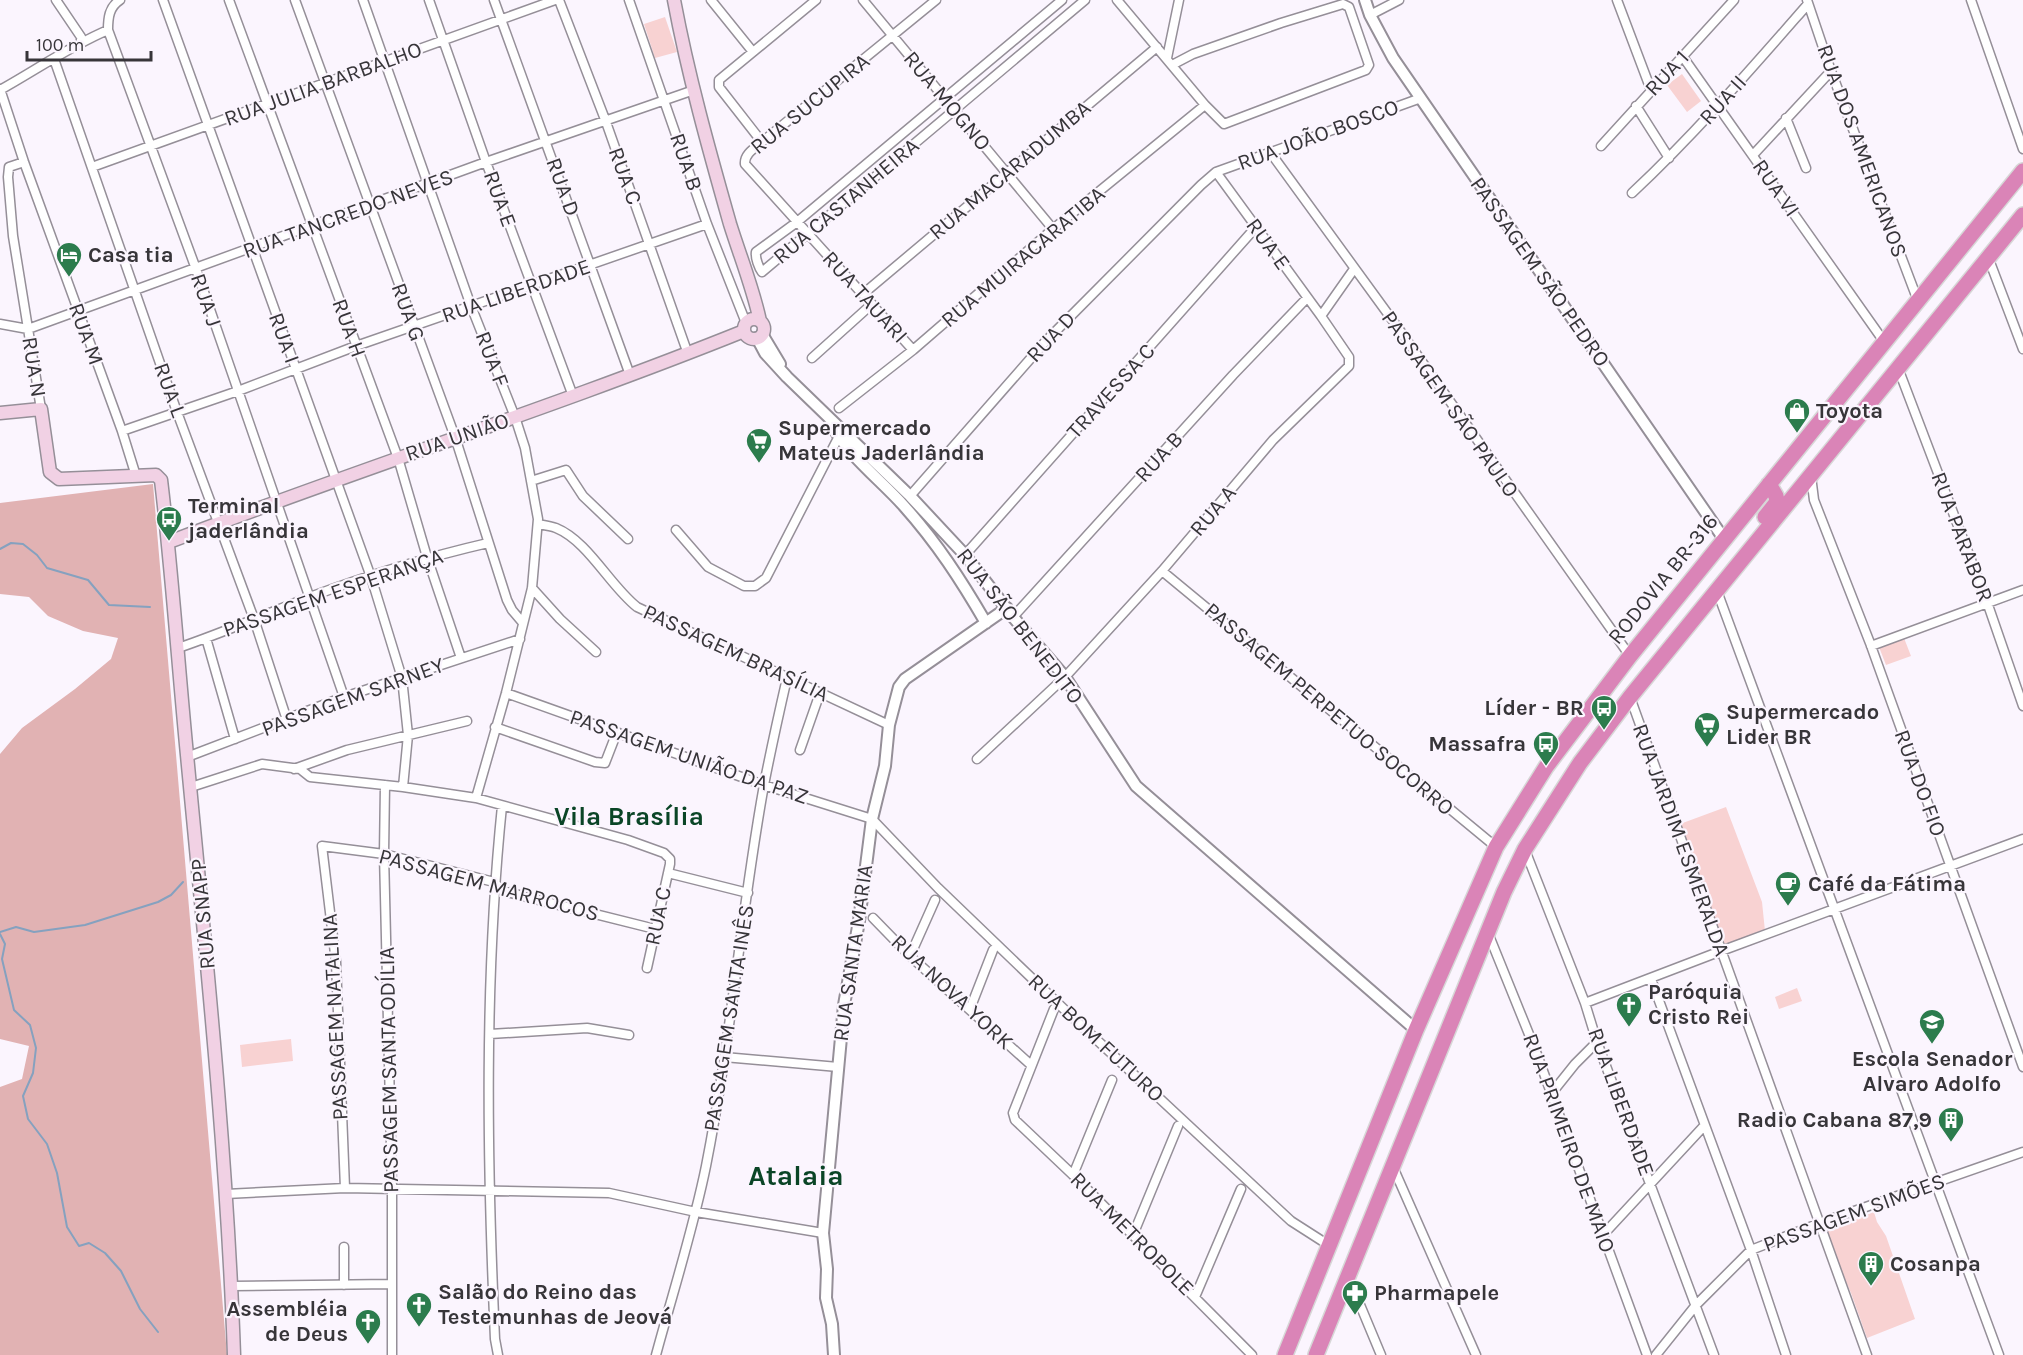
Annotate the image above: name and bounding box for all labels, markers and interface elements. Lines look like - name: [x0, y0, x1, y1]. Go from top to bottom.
- scale bar: [27, 24, 152, 62]
- text: 100 m: [36, 34, 84, 56]
- street label: RUA JULIA BARBALHO: [221, 36, 425, 132]
- street label: RUA DOS AMERICANOS: [1811, 41, 1913, 261]
- street label: RUA 1: [1639, 45, 1695, 101]
- street label: RUA MOGNO: [898, 46, 996, 156]
- street label: RUA SUCUPIRA: [745, 48, 875, 160]
- street label: RUA II: [1694, 70, 1752, 130]
- street label: RUA JOÃO BOSCO: [1234, 94, 1402, 176]
- street label: RUA MACARADUMBA: [924, 95, 1096, 245]
- street label: RUA B: [664, 130, 708, 194]
- street label: RUA CASTANHEIRA: [768, 132, 924, 270]
- street label: RUA C: [603, 144, 647, 208]
- street label: RUA D: [540, 154, 586, 220]
- street label: RUA VI: [1747, 154, 1805, 222]
- street label: RUA TANCREDO NEVES: [239, 164, 457, 264]
- street label: RUA E: [478, 167, 522, 231]
- street label: PASSAGEM SÃO PEDRO: [1465, 172, 1615, 372]
- street label: RUA MUIRACARATIBA: [936, 181, 1110, 333]
- street label: RUA E: [1240, 213, 1296, 275]
- hotel icon: Casa tia: [54, 240, 84, 278]
- place label: Casa tia: [88, 242, 174, 268]
- street label: RUA TAUARI: [817, 246, 913, 348]
- street label: RUA LIBERDADE: [438, 253, 594, 329]
- street label: RUA J: [185, 270, 227, 330]
- street label: RUA G: [386, 279, 430, 345]
- street label: RUA H: [326, 295, 372, 361]
- street label: RUA M: [63, 299, 109, 369]
- street label: RUA D: [1021, 306, 1081, 368]
- street label: PASSAGEM SÃO PAULO: [1376, 306, 1524, 502]
- street label: RUA I: [263, 309, 305, 367]
- street label: RUA F: [470, 328, 514, 390]
- street label: RUA N: [16, 335, 52, 399]
- street label: TRAVESSA C: [1061, 338, 1161, 444]
- street label: RUA L: [148, 359, 192, 421]
- shop icon: Toyota: [1782, 396, 1812, 434]
- place label: Toyota: [1816, 398, 1883, 424]
- street label: RUA UNIÃO: [402, 407, 512, 467]
- place label: Supermercado Mateus Jaderlândia: [778, 415, 985, 466]
- supermarket icon: Supermercado Mateus Jaderlândia: [744, 426, 774, 464]
- street label: RUA B: [1129, 426, 1189, 488]
- street label: RUA PARABOR: [1925, 468, 1999, 606]
- street label: RUA A: [1184, 480, 1242, 542]
- place label: Terminal jaderlândia: [186, 493, 309, 544]
- bus stop icon: Terminal jaderlândia: [154, 504, 184, 542]
- street label: RODOVIA BR-316: [1602, 509, 1724, 649]
- street label: PASSAGEM ESPERANÇA: [220, 543, 447, 643]
- street label: RUA SÃO BENEDITO: [951, 543, 1089, 709]
- street label: PASSAGEM PERPETUO SOCORRO: [1199, 597, 1459, 821]
- street label: PASSAGEM BRASÍLIA: [639, 598, 834, 708]
- street label: PASSAGEM SARNEY: [258, 652, 448, 742]
- bus stop icon: Líder - BR: [1589, 693, 1619, 731]
- place label: Líder - BR: [1484, 695, 1584, 721]
- place label: Supermercado Lider BR: [1726, 699, 1879, 750]
- street label: PASSAGEM UNIÃO DA PAZ: [566, 704, 812, 810]
- supermarket icon: Supermercado Lider BR: [1692, 710, 1722, 748]
- street label: RUA JARDIM ESMERALDA: [1627, 720, 1735, 960]
- street label: RUA DO FIO: [1889, 726, 1951, 840]
- bus stop icon: Massafra: [1531, 729, 1561, 767]
- place label: Massafra: [1428, 731, 1526, 757]
- district label: Vila Brasília: [554, 801, 704, 832]
- street label: PASSAGEM MARROCOS: [376, 843, 602, 927]
- street label: RUA SNAPP: [185, 858, 221, 970]
- street label: RUA SANTA MARIA: [828, 863, 878, 1043]
- cafe icon: Café da Fátima: [1773, 869, 1803, 907]
- place label: Café da Fátima: [1808, 871, 1966, 897]
- street label: RUA C: [639, 884, 677, 948]
- street label: PASSAGEM SANTA INÊS: [698, 903, 760, 1133]
- street label: PASSAGEM NATALINA: [317, 912, 353, 1121]
- street label: RUA NOVA YORK: [886, 929, 1018, 1055]
- street label: PASSAGEM SANTA ODÍLIA: [373, 946, 404, 1193]
- street label: RUA BOM FUTURO: [1023, 968, 1169, 1108]
- place label: Paróquia Cristo Rei: [1648, 979, 1749, 1030]
- church icon: Paróquia Cristo Rei: [1614, 990, 1644, 1028]
- school or university icon: Escola Senador Alvaro Adolfo: [1917, 1007, 1947, 1045]
- street label: RUA LIBERDADE: [1582, 1024, 1660, 1180]
- street label: RUA PRIMEIRO DE MAIO: [1517, 1030, 1621, 1256]
- place label: Escola Senador Alvaro Adolfo: [1852, 1046, 2013, 1097]
- building icon: Radio Cabana 87,9: [1936, 1105, 1966, 1143]
- place label: Radio Cabana 87,9: [1737, 1107, 1932, 1133]
- district label: Atalaia: [748, 1159, 844, 1192]
- street label: RUA METROPOLE: [1065, 1167, 1199, 1301]
- street label: PASSAGEM SIMÕES: [1760, 1168, 1948, 1258]
- building icon: Cosanpa: [1856, 1249, 1886, 1287]
- place label: Cosanpa: [1890, 1251, 1981, 1277]
- pharmacy icon: Pharmapele: [1340, 1278, 1370, 1316]
- place label: Salão do Reino das Testemunhas de Jeová: [438, 1279, 672, 1330]
- place label: Pharmapele: [1374, 1280, 1499, 1306]
- church icon: Salão do Reino das Testemunhas de Jeová: [404, 1290, 434, 1328]
- place label: Assembléia de Deus: [227, 1296, 348, 1347]
- church icon: Assembléia de Deus: [353, 1307, 383, 1345]

